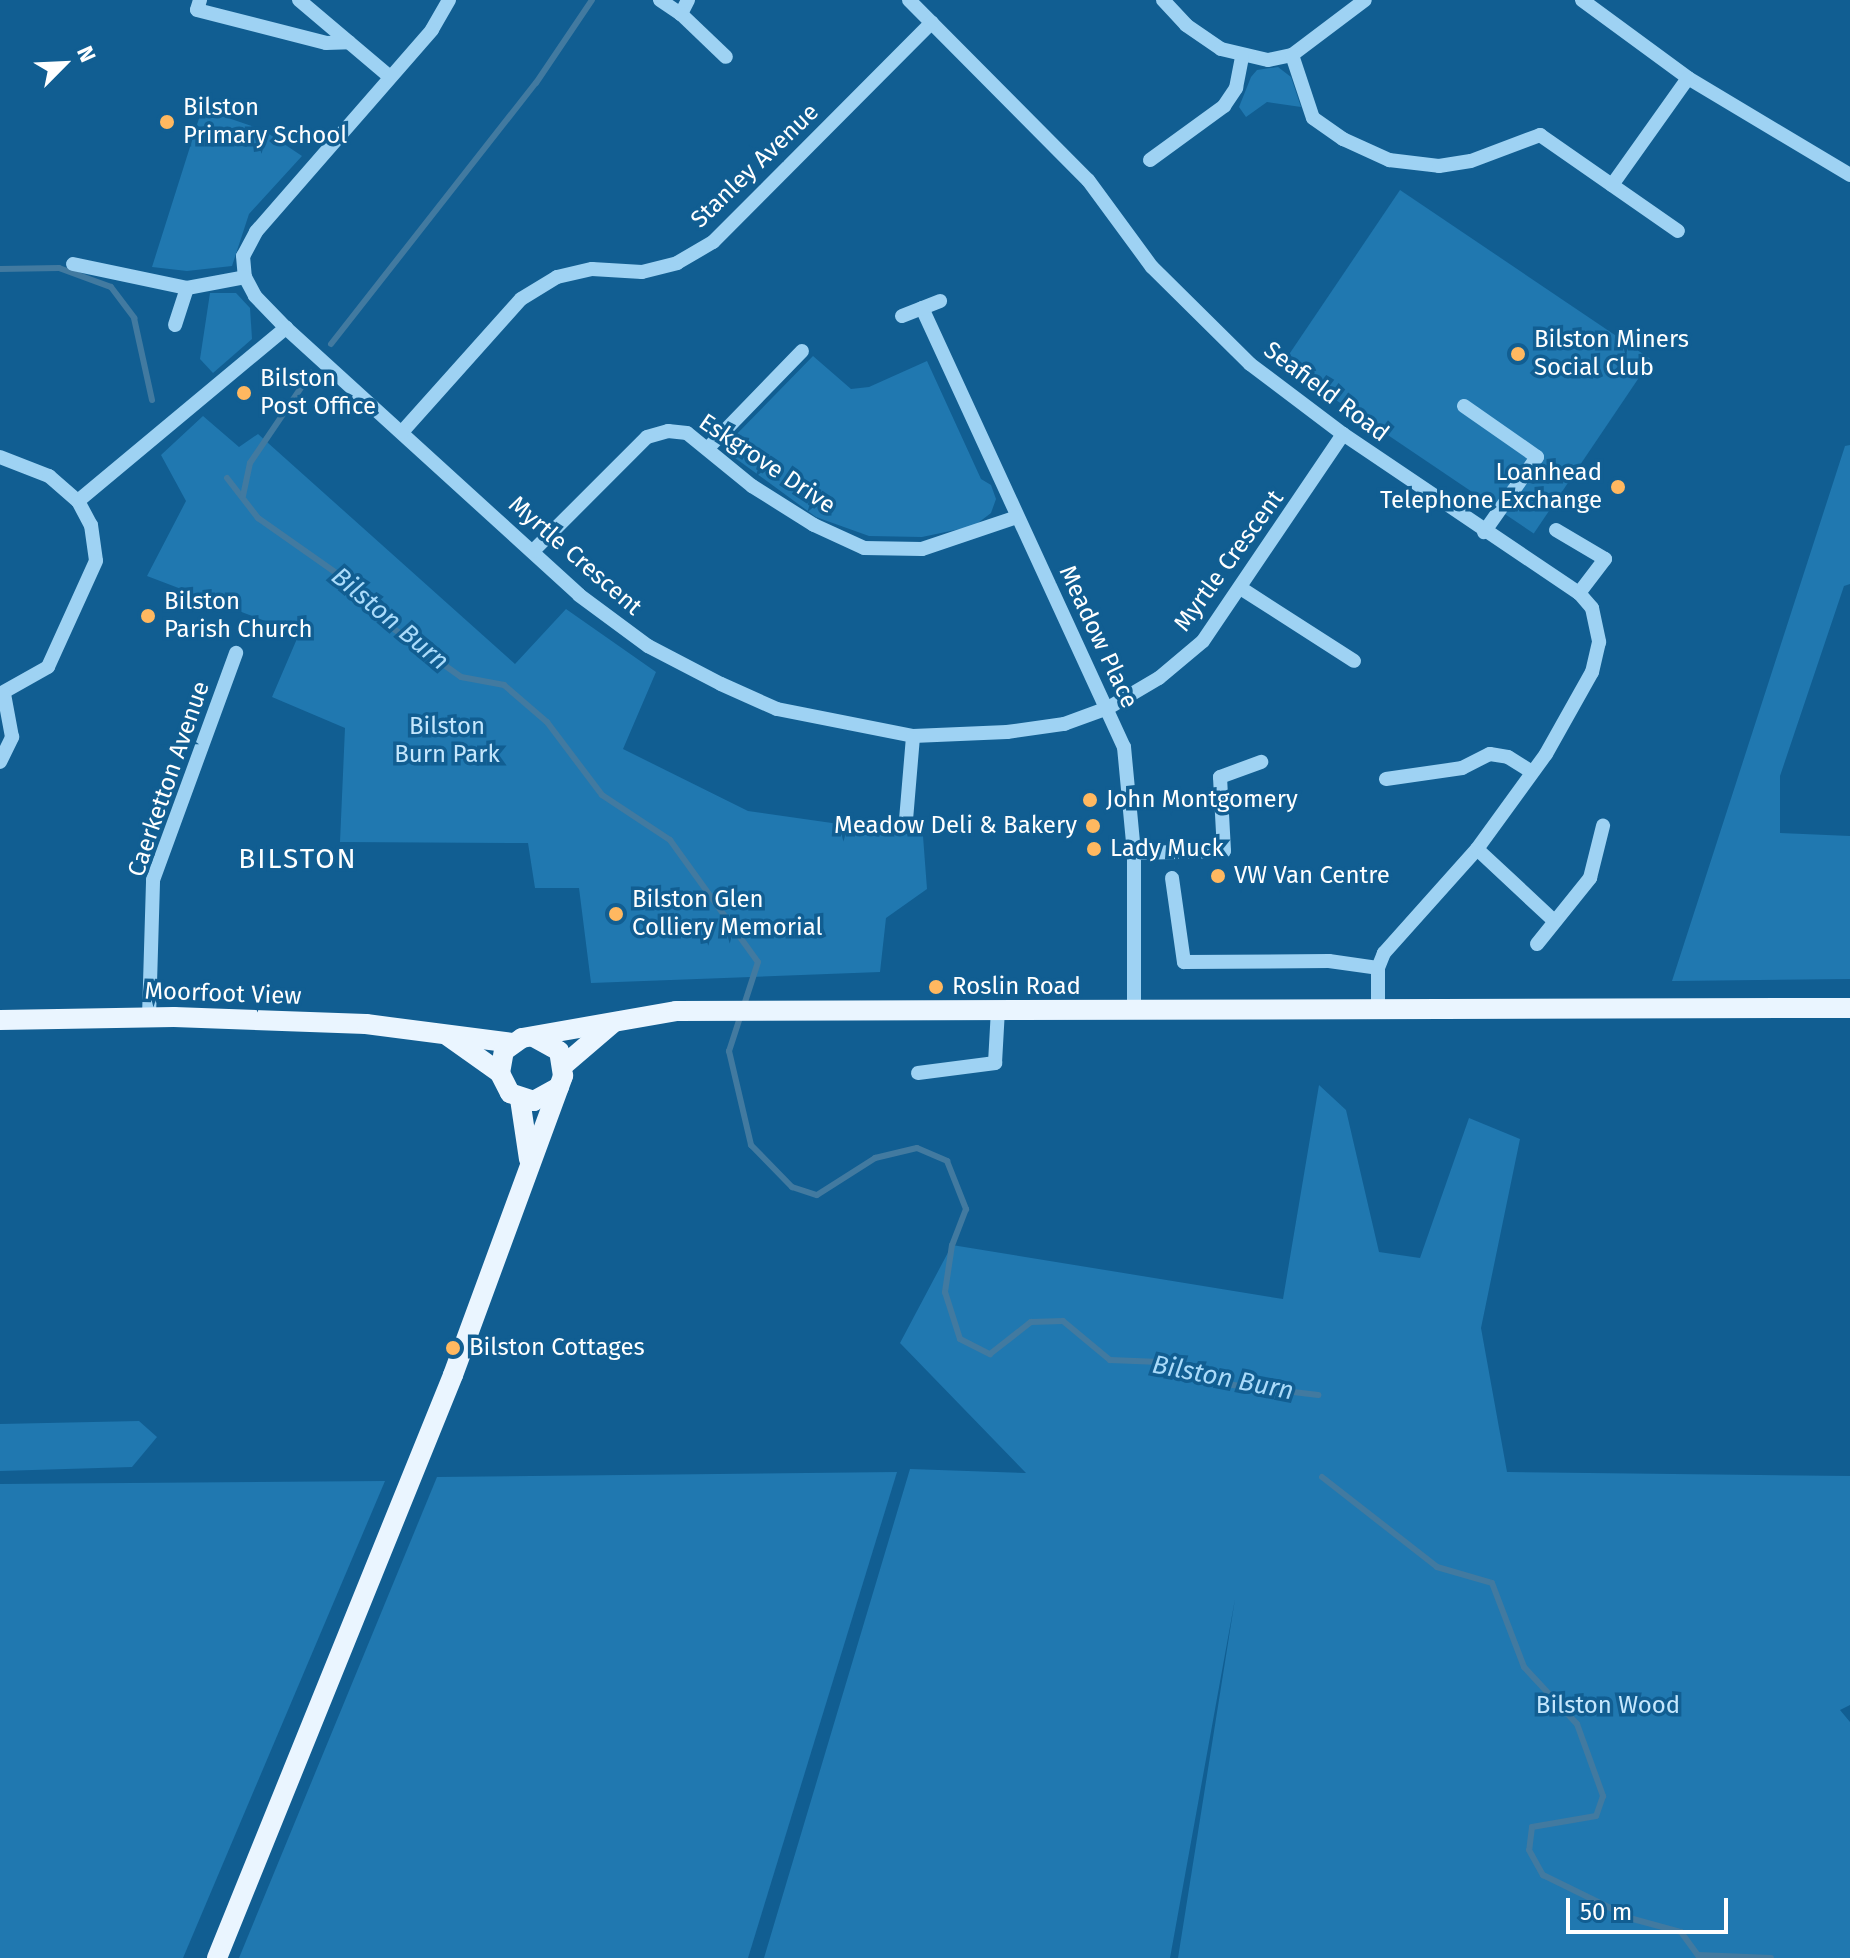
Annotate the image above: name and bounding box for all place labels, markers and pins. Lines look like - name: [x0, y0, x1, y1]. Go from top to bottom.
- place label: Bilston Primary School: [183, 94, 347, 150]
- marker: Bilston Primary School: [158, 113, 176, 131]
- place label: Bilston Miners Social Club: [1534, 326, 1689, 382]
- marker: Bilston Miners Social Club: [1509, 345, 1527, 363]
- place label: Bilston Post Office: [260, 365, 376, 421]
- marker: Bilston Post Office: [235, 384, 253, 402]
- place label: Loanhead Telephone Exchange: [1380, 459, 1602, 515]
- marker: Loanhead Telephone Exchange: [1609, 478, 1627, 496]
- place label: Bilston Parish Church: [164, 588, 313, 644]
- marker: Bilston Parish Church: [139, 607, 157, 625]
- place label: John Montgomery: [1106, 786, 1298, 814]
- marker: John Montgomery: [1081, 791, 1099, 809]
- place label: Meadow Deli & Bakery: [834, 812, 1077, 840]
- marker: Meadow Deli & Bakery: [1084, 817, 1102, 835]
- place label: Lady Muck: [1110, 835, 1224, 863]
- marker: Lady Muck: [1085, 840, 1103, 858]
- place label: VW Van Centre: [1234, 862, 1390, 890]
- marker: VW Van Centre: [1209, 867, 1227, 885]
- place label: Bilston Glen Colliery Memorial: [632, 886, 823, 942]
- marker: Bilston Glen Colliery Memorial: [607, 905, 625, 923]
- place label: Roslin Road: [952, 973, 1081, 1001]
- marker: Roslin Road: [927, 978, 945, 996]
- place label: Bilston Cottages: [469, 1334, 645, 1362]
- marker: Bilston Cottages: [444, 1339, 462, 1357]

